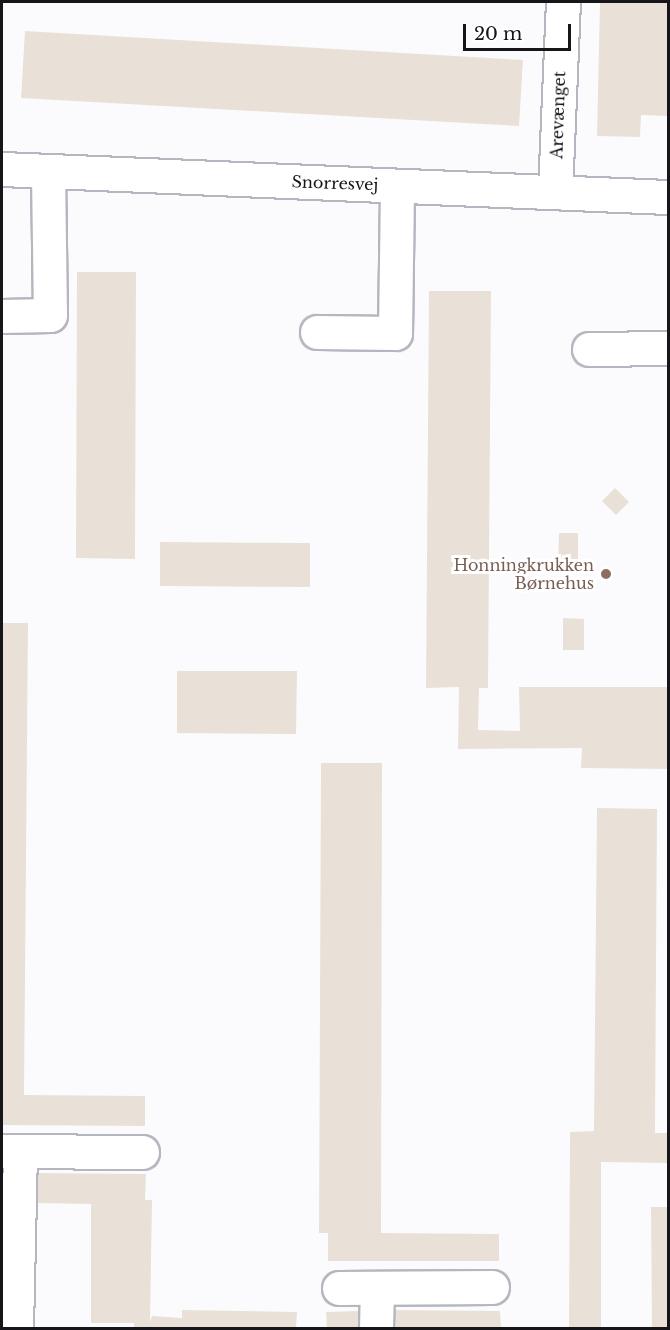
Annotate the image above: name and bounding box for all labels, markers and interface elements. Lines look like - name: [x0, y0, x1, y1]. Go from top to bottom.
- scale bar: [466, 12, 574, 50]
- text: 20 m: [474, 23, 522, 45]
- street label: Arevænget: [547, 71, 569, 159]
- street label: Snorresvej: [291, 172, 379, 194]
- place label: Honningkrukken Børnehus: [454, 555, 594, 593]
- marker: Honningkrukken Børnehus: [599, 567, 613, 581]

